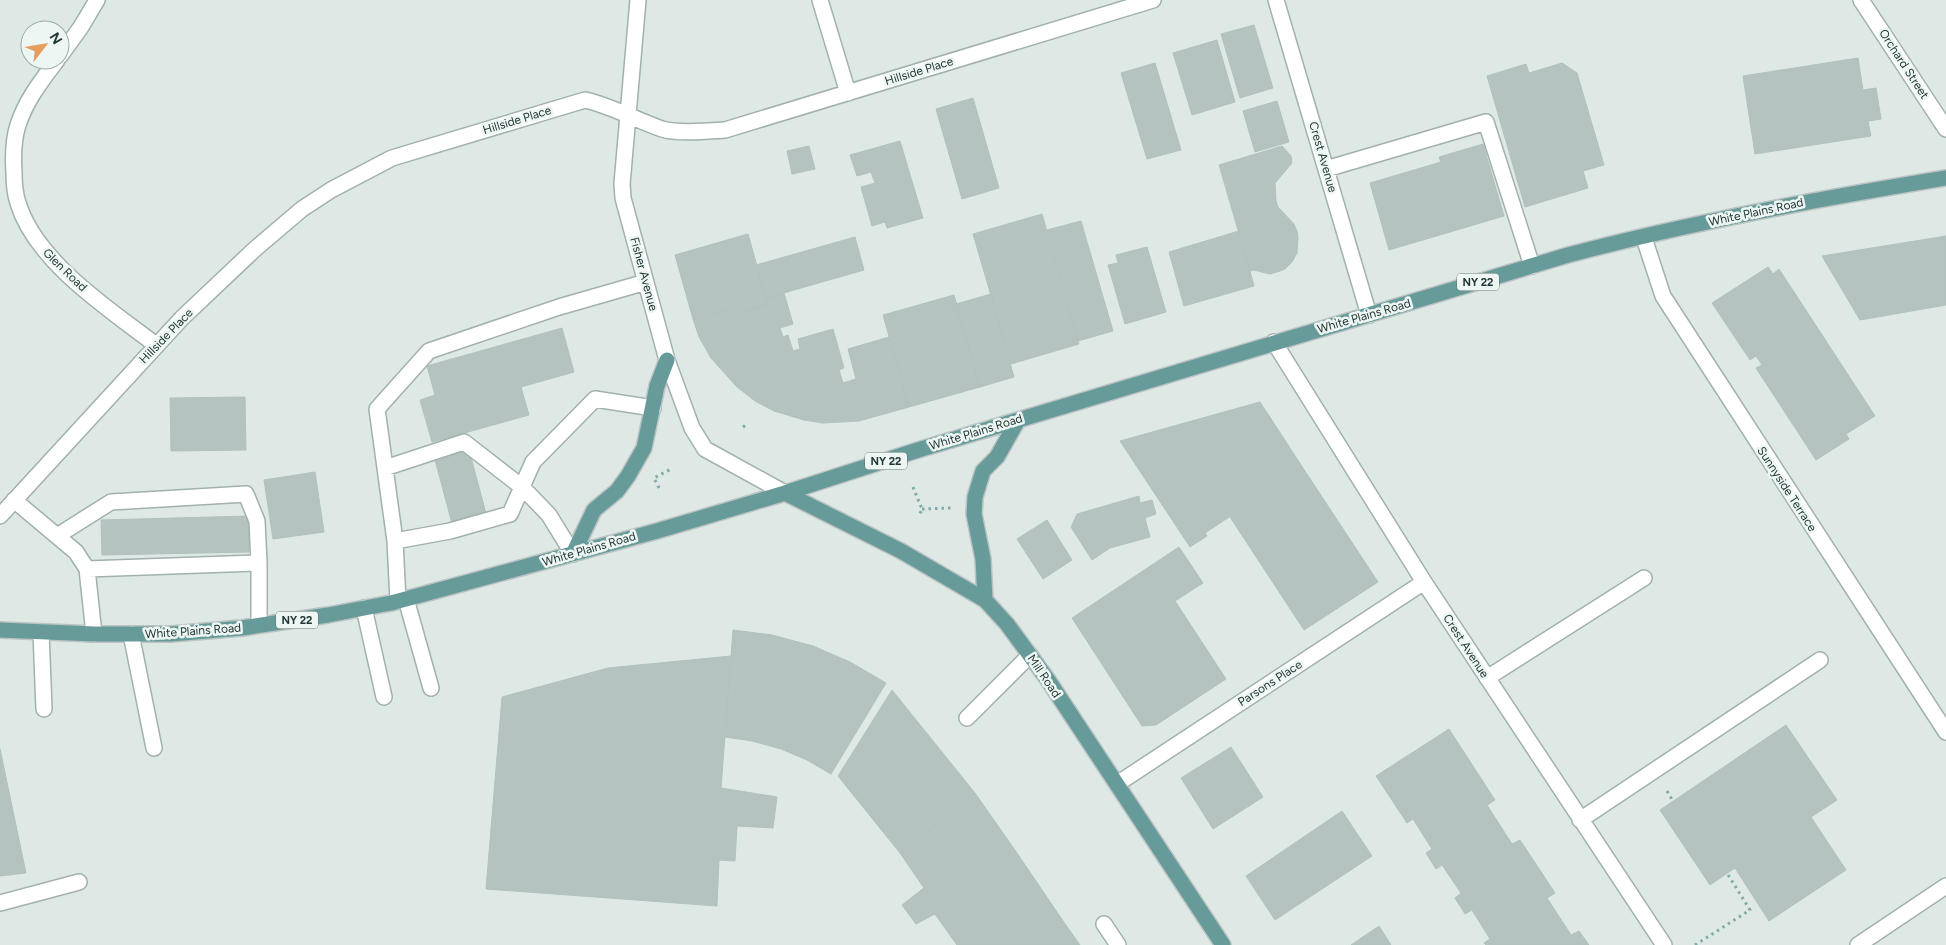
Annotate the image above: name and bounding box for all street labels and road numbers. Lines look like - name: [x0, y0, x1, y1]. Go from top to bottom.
- street label: Orchard Street: [1876, 26, 1932, 102]
- street label: Hillside Place: [883, 54, 955, 88]
- street label: Hillside Place: [481, 103, 553, 137]
- street label: Crest Avenue: [1306, 120, 1340, 194]
- street label: White Plains Road: [1707, 195, 1805, 229]
- street label: Fisher Avenue: [627, 236, 661, 313]
- street label: Glen Road: [40, 246, 90, 294]
- road number: NY 22: [1457, 274, 1499, 290]
- street label: White Plains Road: [1316, 296, 1412, 336]
- street label: Hillside Place: [136, 305, 196, 366]
- street label: White Plains Road: [928, 411, 1024, 453]
- street label: Sunnyside Terrace: [1754, 444, 1820, 534]
- road number: NY 22: [865, 452, 907, 470]
- street label: White Plains Road: [541, 529, 637, 569]
- road number: NY 22: [276, 612, 318, 628]
- street label: Crest Avenue: [1440, 612, 1492, 681]
- street label: White Plains Road: [144, 621, 242, 641]
- street label: Mill Road: [1025, 652, 1063, 700]
- street label: Parsons Place: [1235, 657, 1305, 709]

